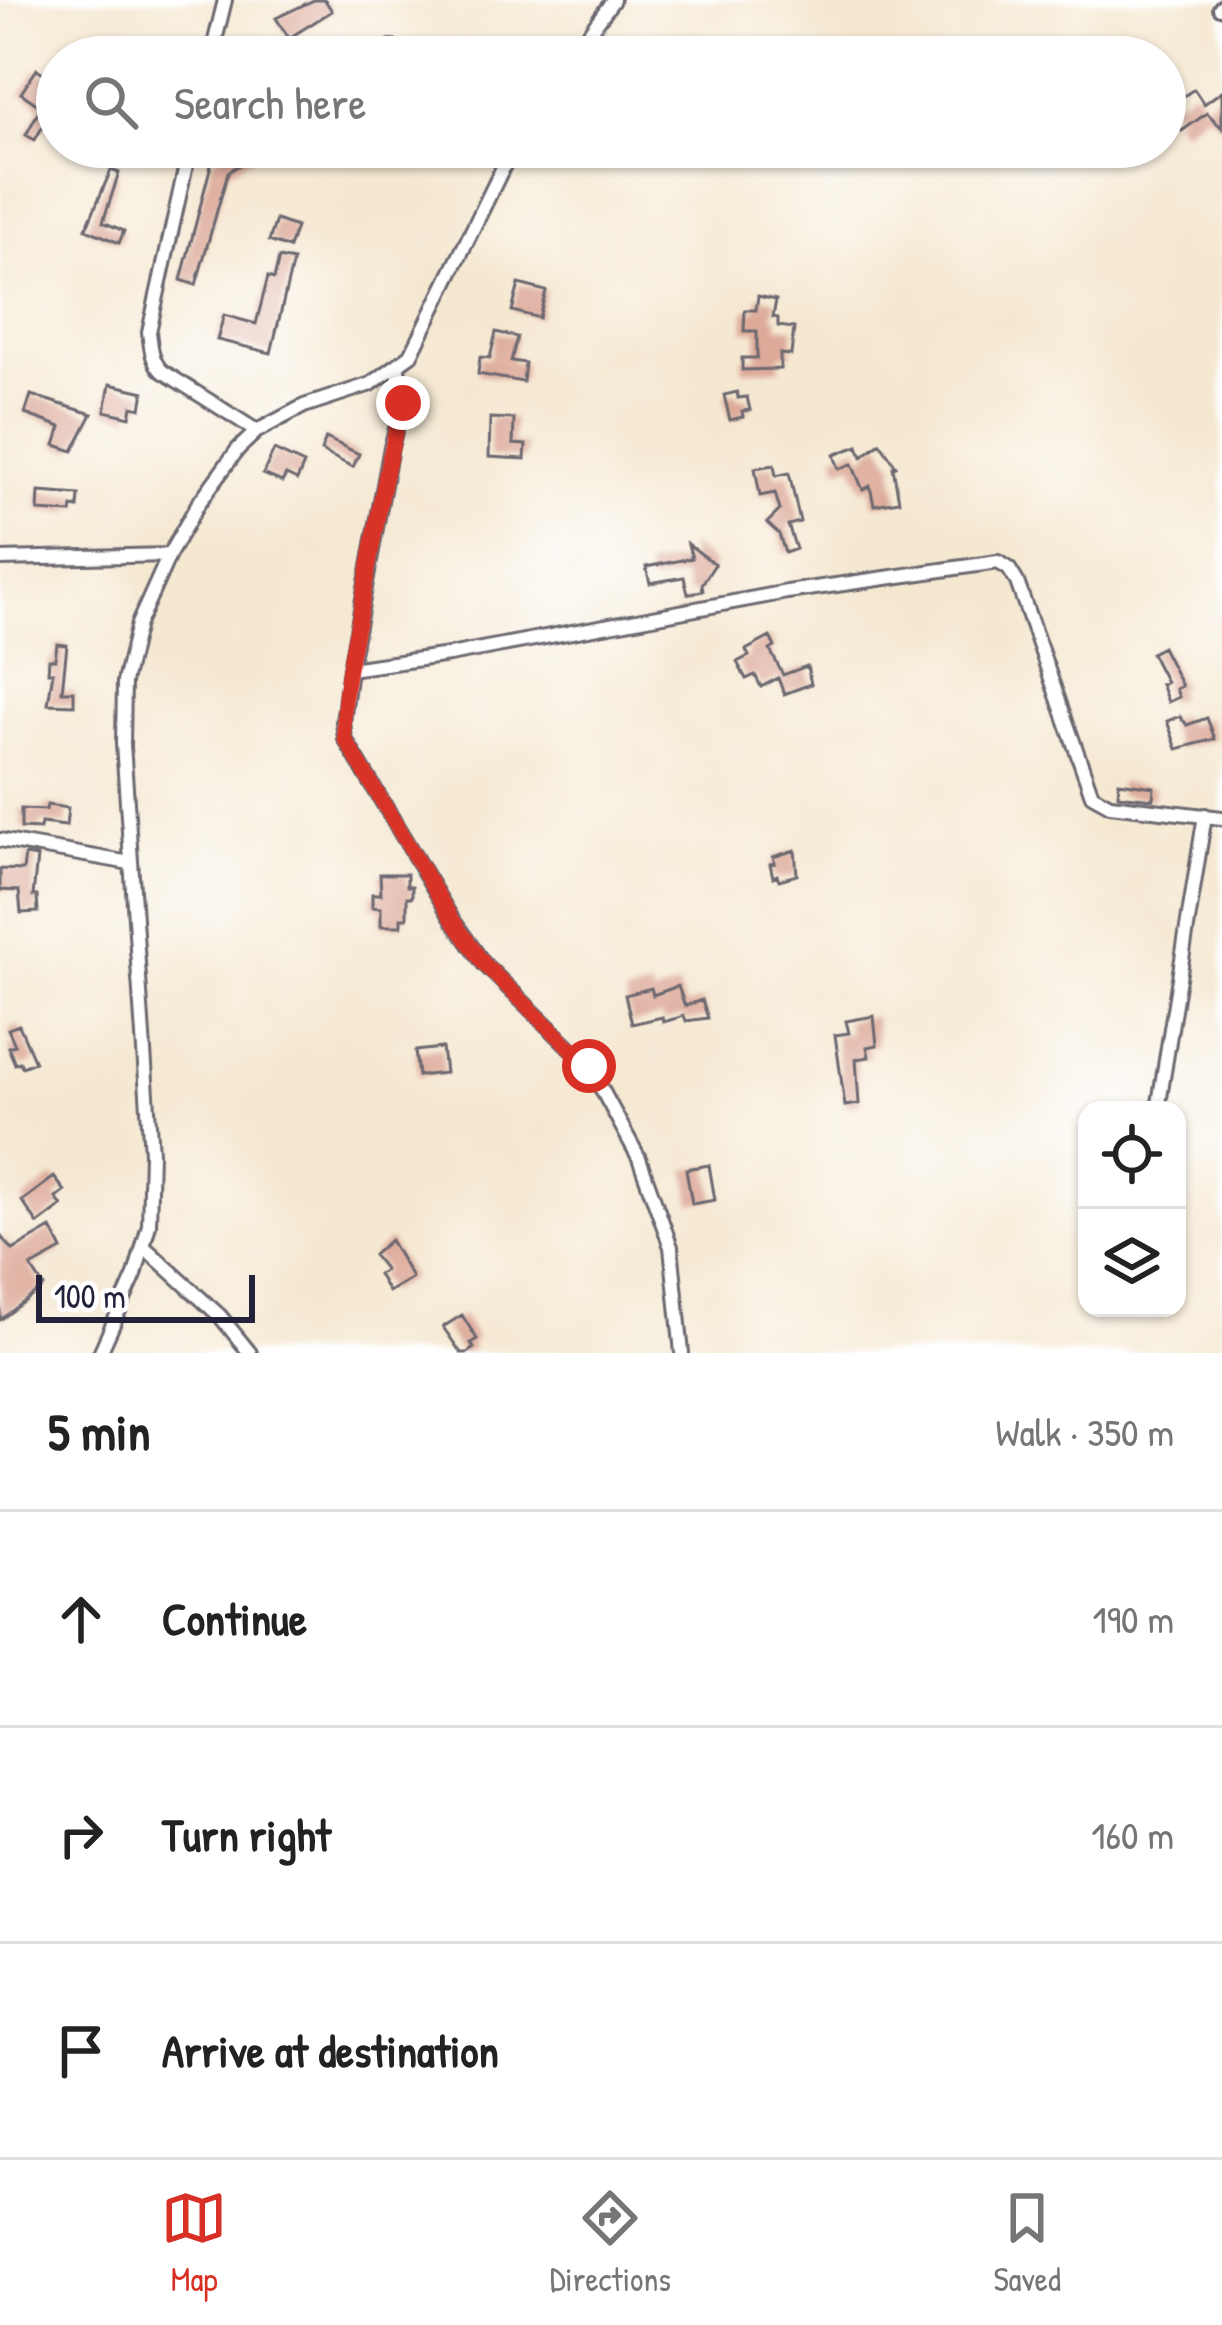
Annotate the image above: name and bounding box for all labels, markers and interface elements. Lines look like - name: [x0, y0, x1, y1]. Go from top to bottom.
- search box: [36, 36, 1186, 168]
- icon: search: [78, 69, 144, 135]
- text: Search here: [174, 72, 366, 133]
- route end: [376, 376, 430, 430]
- route start: [562, 1039, 616, 1093]
- map controls: [1078, 1101, 1186, 1317]
- button: locate: [1078, 1101, 1186, 1209]
- button: layers: [1078, 1209, 1186, 1317]
- scale bar: [36, 1269, 255, 1322]
- text: 100 m: [54, 1274, 126, 1318]
- text: 5 min: [48, 1397, 150, 1466]
- text: Walk · 350 m: [995, 1405, 1174, 1458]
- icon: ahead: [48, 1586, 114, 1652]
- text: Continue: [162, 1588, 307, 1649]
- text: 190 m: [1093, 1592, 1174, 1645]
- icon: right: [48, 1802, 114, 1868]
- text: Turn right: [162, 1804, 331, 1865]
- text: 160 m: [1091, 1808, 1174, 1861]
- icon: arrive: [48, 2018, 114, 2084]
- text: Arrive at destination: [162, 2020, 499, 2081]
- tab: Map: [161, 2185, 227, 2301]
- tab: Directions: [550, 2185, 671, 2301]
- tab: Saved: [993, 2185, 1061, 2301]

